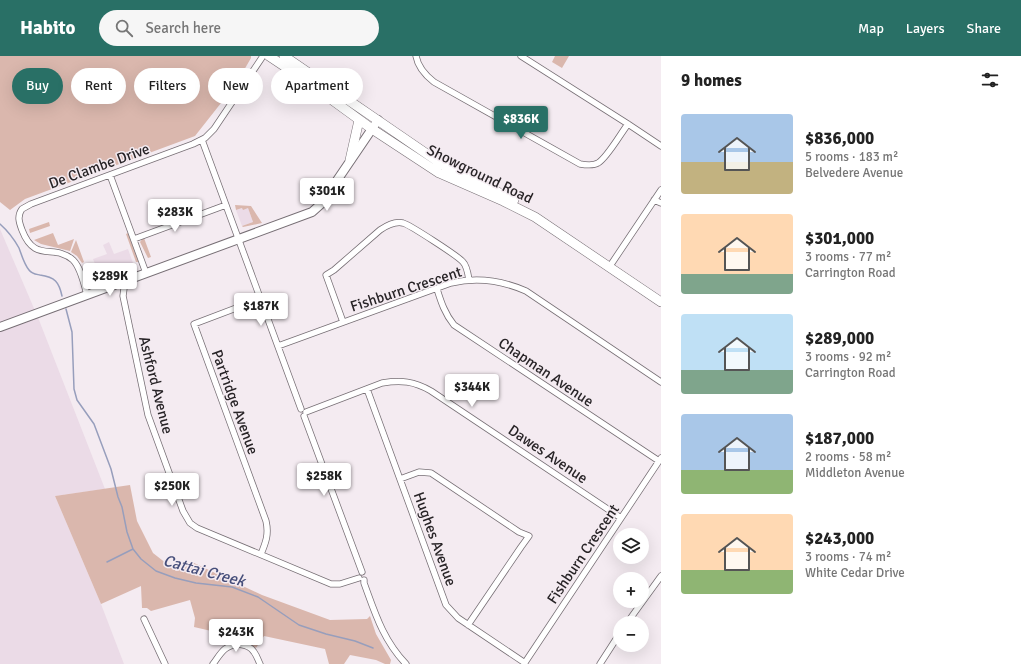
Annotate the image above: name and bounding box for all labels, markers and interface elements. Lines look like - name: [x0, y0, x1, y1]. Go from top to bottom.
- search box: [99, 10, 379, 46]
- text: Habito: [20, 16, 75, 40]
- icon: search: [113, 17, 135, 39]
- text: Search here: [145, 19, 221, 37]
- text: Map: [858, 20, 884, 37]
- text: Layers: [906, 20, 945, 37]
- text: Share: [967, 20, 1001, 37]
- chip: Buy: [12, 68, 63, 104]
- chip: Rent: [71, 68, 126, 104]
- chip: Filters: [134, 68, 200, 104]
- chip: New: [208, 68, 263, 104]
- chip: Apartment: [271, 68, 363, 104]
- icon: filters: [979, 69, 1001, 91]
- text: 9 homes: [681, 70, 742, 91]
- pin: $836K: [493, 106, 549, 140]
- text: $836K: [503, 111, 539, 127]
- text: $836,000: [805, 128, 874, 149]
- icon: home: [713, 130, 761, 178]
- street label: De Clambe Drive: [46, 139, 152, 193]
- street label: Showground Road: [424, 141, 536, 207]
- text: 5 rooms · 183 m²: [805, 149, 898, 165]
- text: Belvedere Avenue: [805, 165, 903, 181]
- pin: $301K: [299, 178, 355, 212]
- text: $301K: [309, 183, 345, 199]
- pin: $283K: [147, 199, 203, 233]
- text: $283K: [157, 204, 193, 220]
- text: $301,000: [805, 228, 874, 249]
- icon: home: [713, 230, 761, 278]
- text: 3 rooms · 77 m²: [805, 249, 891, 265]
- pin: $289K: [82, 263, 138, 297]
- street label: Fishburn Crescent: [348, 263, 464, 315]
- text: Carrington Road: [805, 265, 896, 281]
- text: $289K: [92, 268, 128, 284]
- pin: $187K: [233, 293, 289, 327]
- text: $187K: [243, 298, 279, 314]
- text: $289,000: [805, 328, 874, 349]
- icon: home: [713, 330, 761, 378]
- street label: Ashford Avenue: [135, 334, 177, 436]
- street label: Chapman Avenue: [495, 334, 597, 410]
- street label: Partridge Avenue: [208, 347, 262, 457]
- text: 3 rooms · 92 m²: [805, 349, 891, 365]
- text: Carrington Road: [805, 365, 896, 381]
- pin: $344K: [444, 374, 500, 408]
- text: $344K: [454, 379, 490, 395]
- street label: Dawes Avenue: [505, 421, 591, 487]
- text: $187,000: [805, 428, 874, 449]
- icon: home: [713, 430, 761, 478]
- text: 2 rooms · 58 m²: [805, 449, 891, 465]
- pin: $258K: [296, 463, 352, 497]
- text: Middleton Avenue: [805, 465, 905, 481]
- text: $258K: [306, 468, 342, 484]
- pin: $250K: [144, 473, 200, 507]
- text: $250K: [154, 478, 190, 494]
- street label: Hughes Avenue: [410, 490, 460, 588]
- street label: Fishburn Crescent: [543, 501, 623, 607]
- map controls: [613, 528, 649, 652]
- button: layers: [613, 528, 649, 564]
- text: $243,000: [805, 528, 874, 549]
- icon: home: [713, 530, 761, 578]
- text: 3 rooms · 74 m²: [805, 549, 891, 565]
- water label: Cattai Creek: [161, 550, 249, 592]
- text: White Cedar Drive: [805, 565, 905, 581]
- button: +: [613, 572, 649, 608]
- button: −: [613, 616, 649, 652]
- pin: $243K: [208, 619, 264, 653]
- text: $243K: [218, 624, 254, 640]

